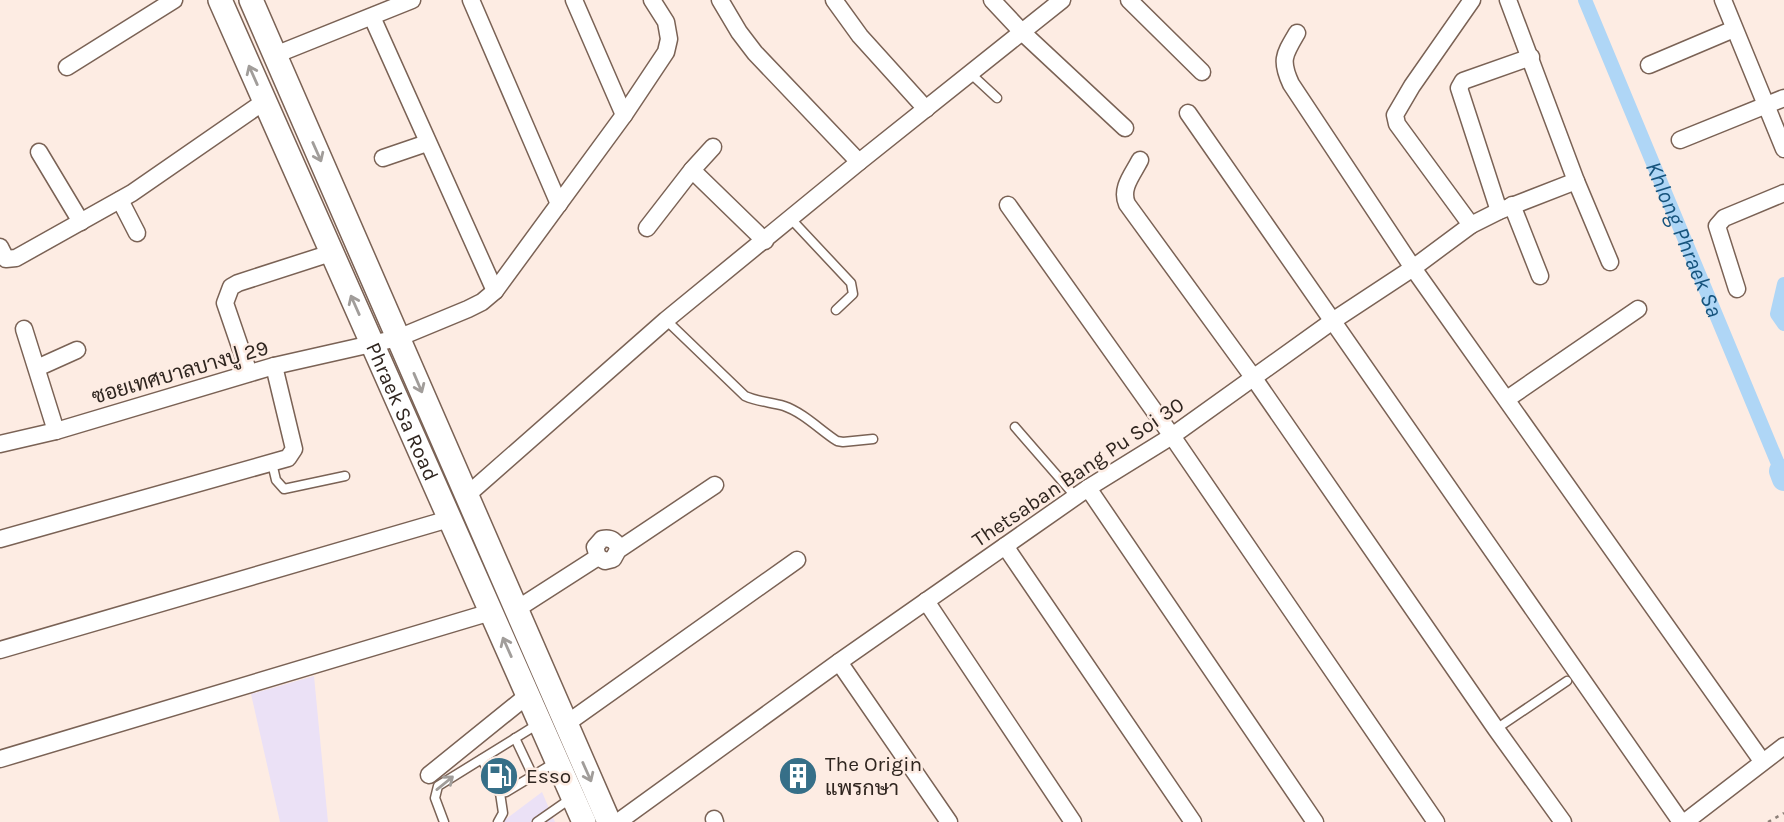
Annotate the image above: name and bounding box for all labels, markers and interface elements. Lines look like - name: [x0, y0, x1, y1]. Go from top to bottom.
- one-way arrow: [246, 65, 259, 86]
- one-way arrow: [311, 141, 324, 163]
- water label: Khlong Phraek Sa: [1640, 157, 1728, 321]
- one-way arrow: [348, 295, 361, 317]
- street label: ซอยเทศบาลบางปู 29: [89, 335, 272, 412]
- street label: Phraek Sa Road: [361, 339, 443, 484]
- one-way arrow: [412, 372, 425, 394]
- street label: Thetsaban Bang Pu Soi 30: [968, 392, 1188, 552]
- one-way arrow: [500, 637, 513, 659]
- place label: The Origin แพรกษา: [825, 752, 922, 800]
- fuel station icon: Esso: [478, 755, 520, 797]
- building icon: The Origin แพรกษา: [777, 755, 819, 797]
- one-way arrow: [581, 760, 594, 782]
- place label: Esso: [526, 764, 571, 788]
- one-way arrow: [436, 776, 454, 792]

